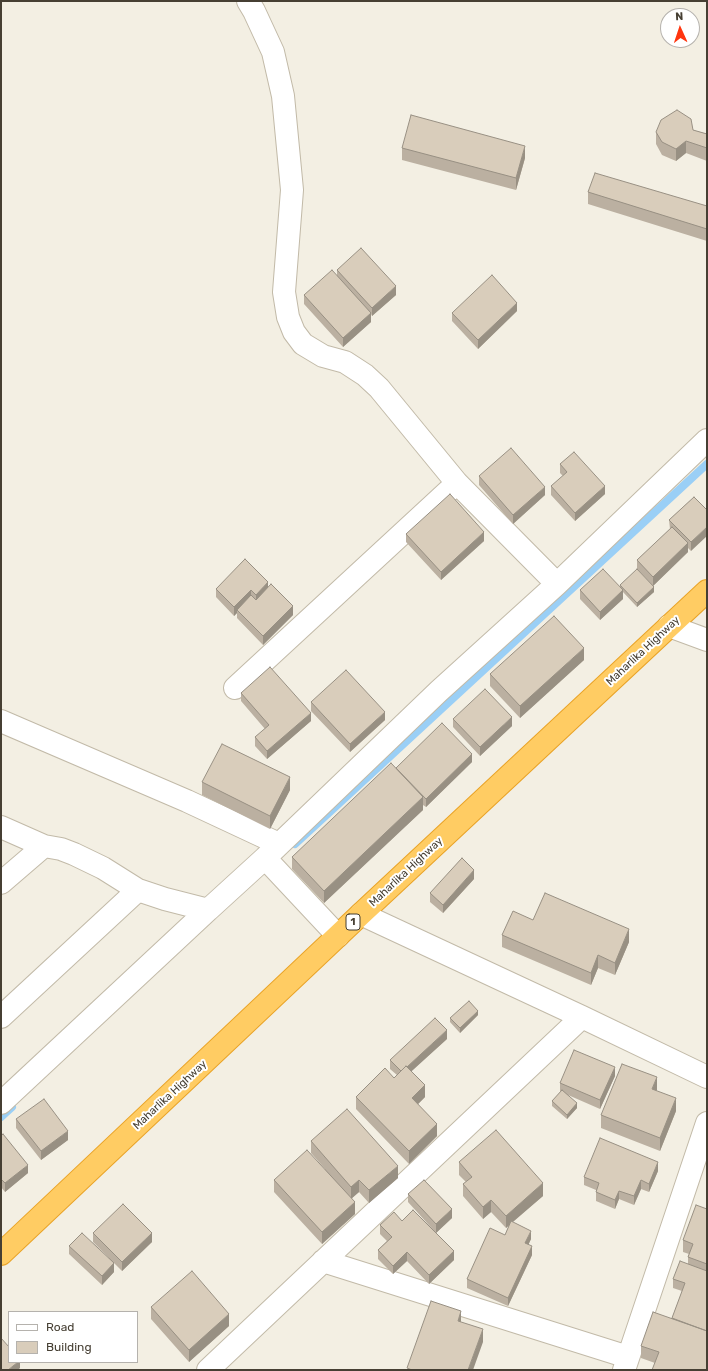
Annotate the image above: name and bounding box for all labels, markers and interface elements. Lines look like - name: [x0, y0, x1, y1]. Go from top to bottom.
- north arrow: [660, 8, 700, 48]
- text: N: [675, 10, 684, 23]
- street label: Maharlika Highway: [603, 614, 683, 688]
- street label: Maharlika Highway: [366, 835, 446, 909]
- road number: 1: [346, 914, 360, 930]
- street label: Maharlika Highway: [130, 1058, 210, 1132]
- legend: [8, 1311, 138, 1363]
- text: Road: [46, 1320, 74, 1334]
- text: Building: [46, 1340, 92, 1354]

